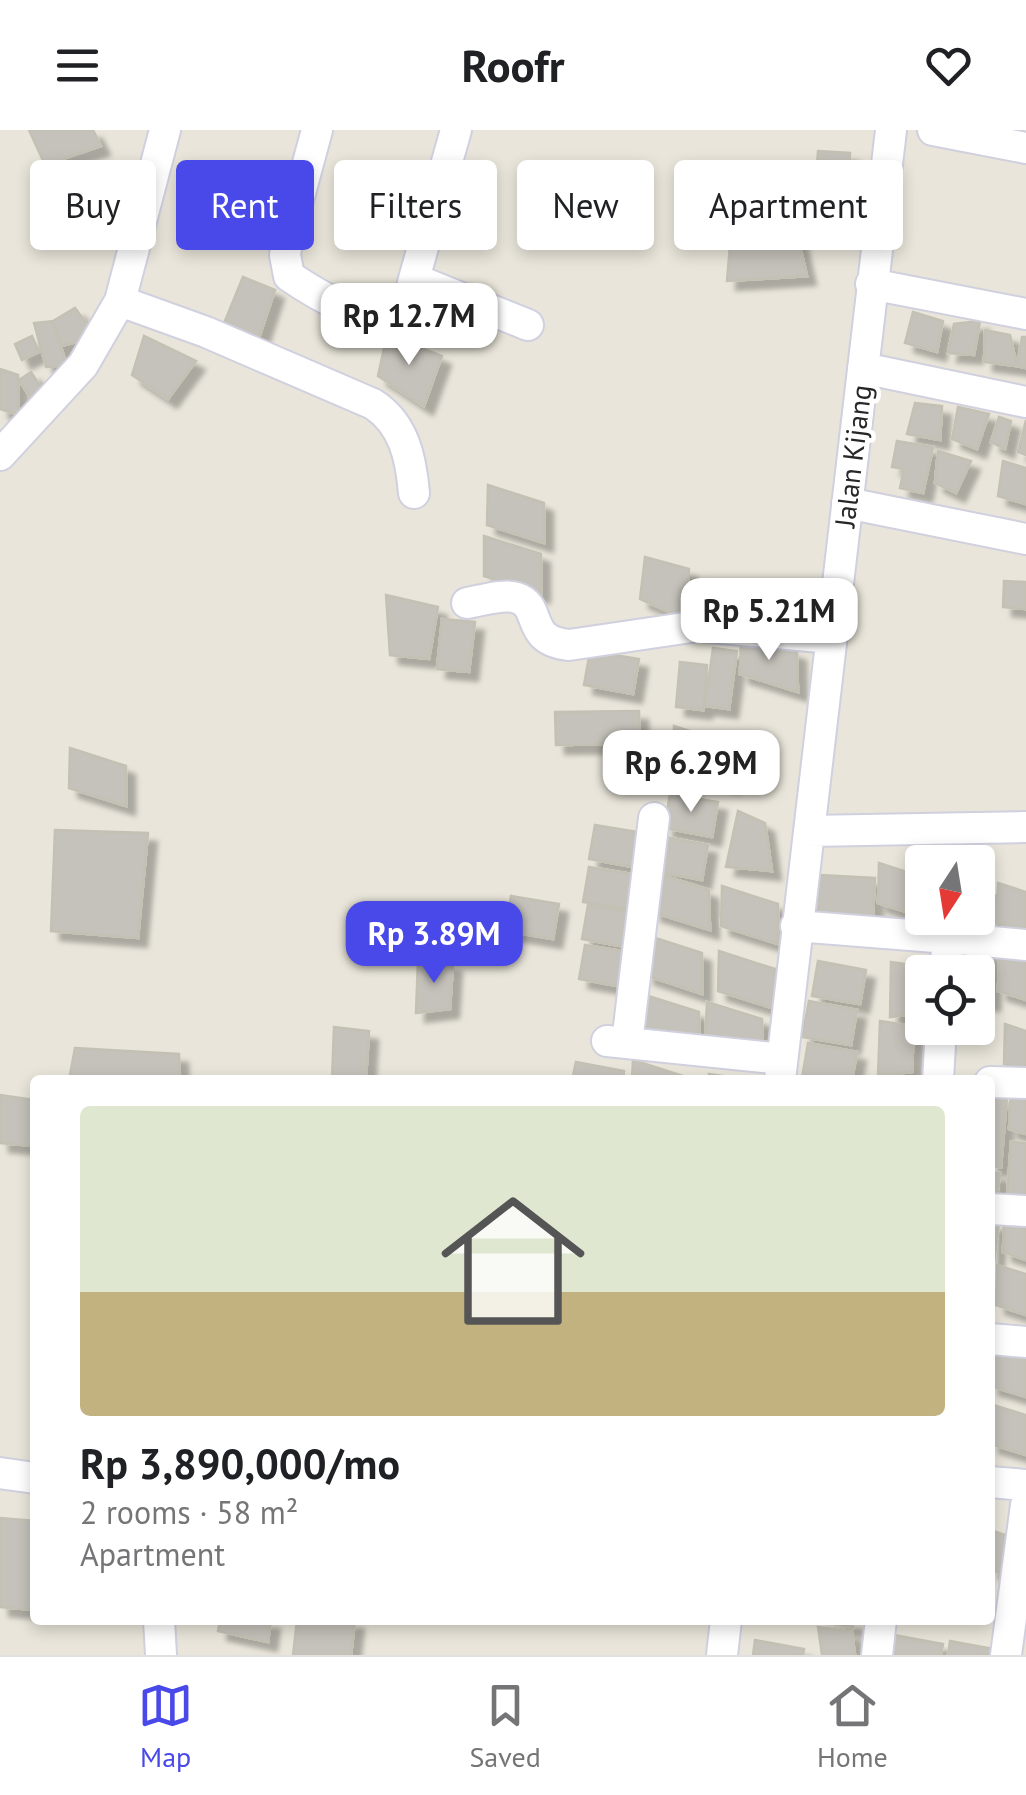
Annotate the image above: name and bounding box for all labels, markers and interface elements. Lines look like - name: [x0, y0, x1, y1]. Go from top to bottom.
- text: Roofr: [462, 36, 564, 94]
- icon: menu: [50, 38, 105, 93]
- icon: heart: [921, 38, 976, 93]
- chip: Buy: [30, 160, 156, 250]
- chip: Rent: [176, 160, 314, 250]
- chip: Filters: [334, 160, 497, 250]
- chip: New: [517, 160, 654, 250]
- chip: Apartment: [674, 160, 903, 250]
- pin: Rp 12.7M: [306, 283, 512, 368]
- text: Rp 12.7M: [343, 294, 475, 336]
- street label: Jalan Kijang: [825, 383, 880, 530]
- pin: Rp 5.21M: [666, 578, 872, 663]
- text: Rp 5.21M: [703, 589, 835, 631]
- pin: Rp 6.29M: [588, 730, 794, 815]
- text: Rp 6.29M: [625, 741, 757, 783]
- north arrow: [905, 845, 995, 935]
- map controls: [905, 845, 995, 1045]
- pin: Rp 3.89M: [331, 901, 537, 986]
- text: Rp 3.89M: [368, 912, 500, 954]
- button: locate: [905, 955, 995, 1045]
- icon: home: [423, 1171, 603, 1351]
- text: Rp 3,890,000/mo: [80, 1436, 400, 1491]
- text: 2 rooms · 58 m²: [80, 1491, 298, 1533]
- text: Apartment: [80, 1533, 225, 1575]
- tab: Map: [138, 1678, 193, 1775]
- tab: Saved: [469, 1678, 541, 1775]
- tab: Home: [817, 1678, 888, 1775]

